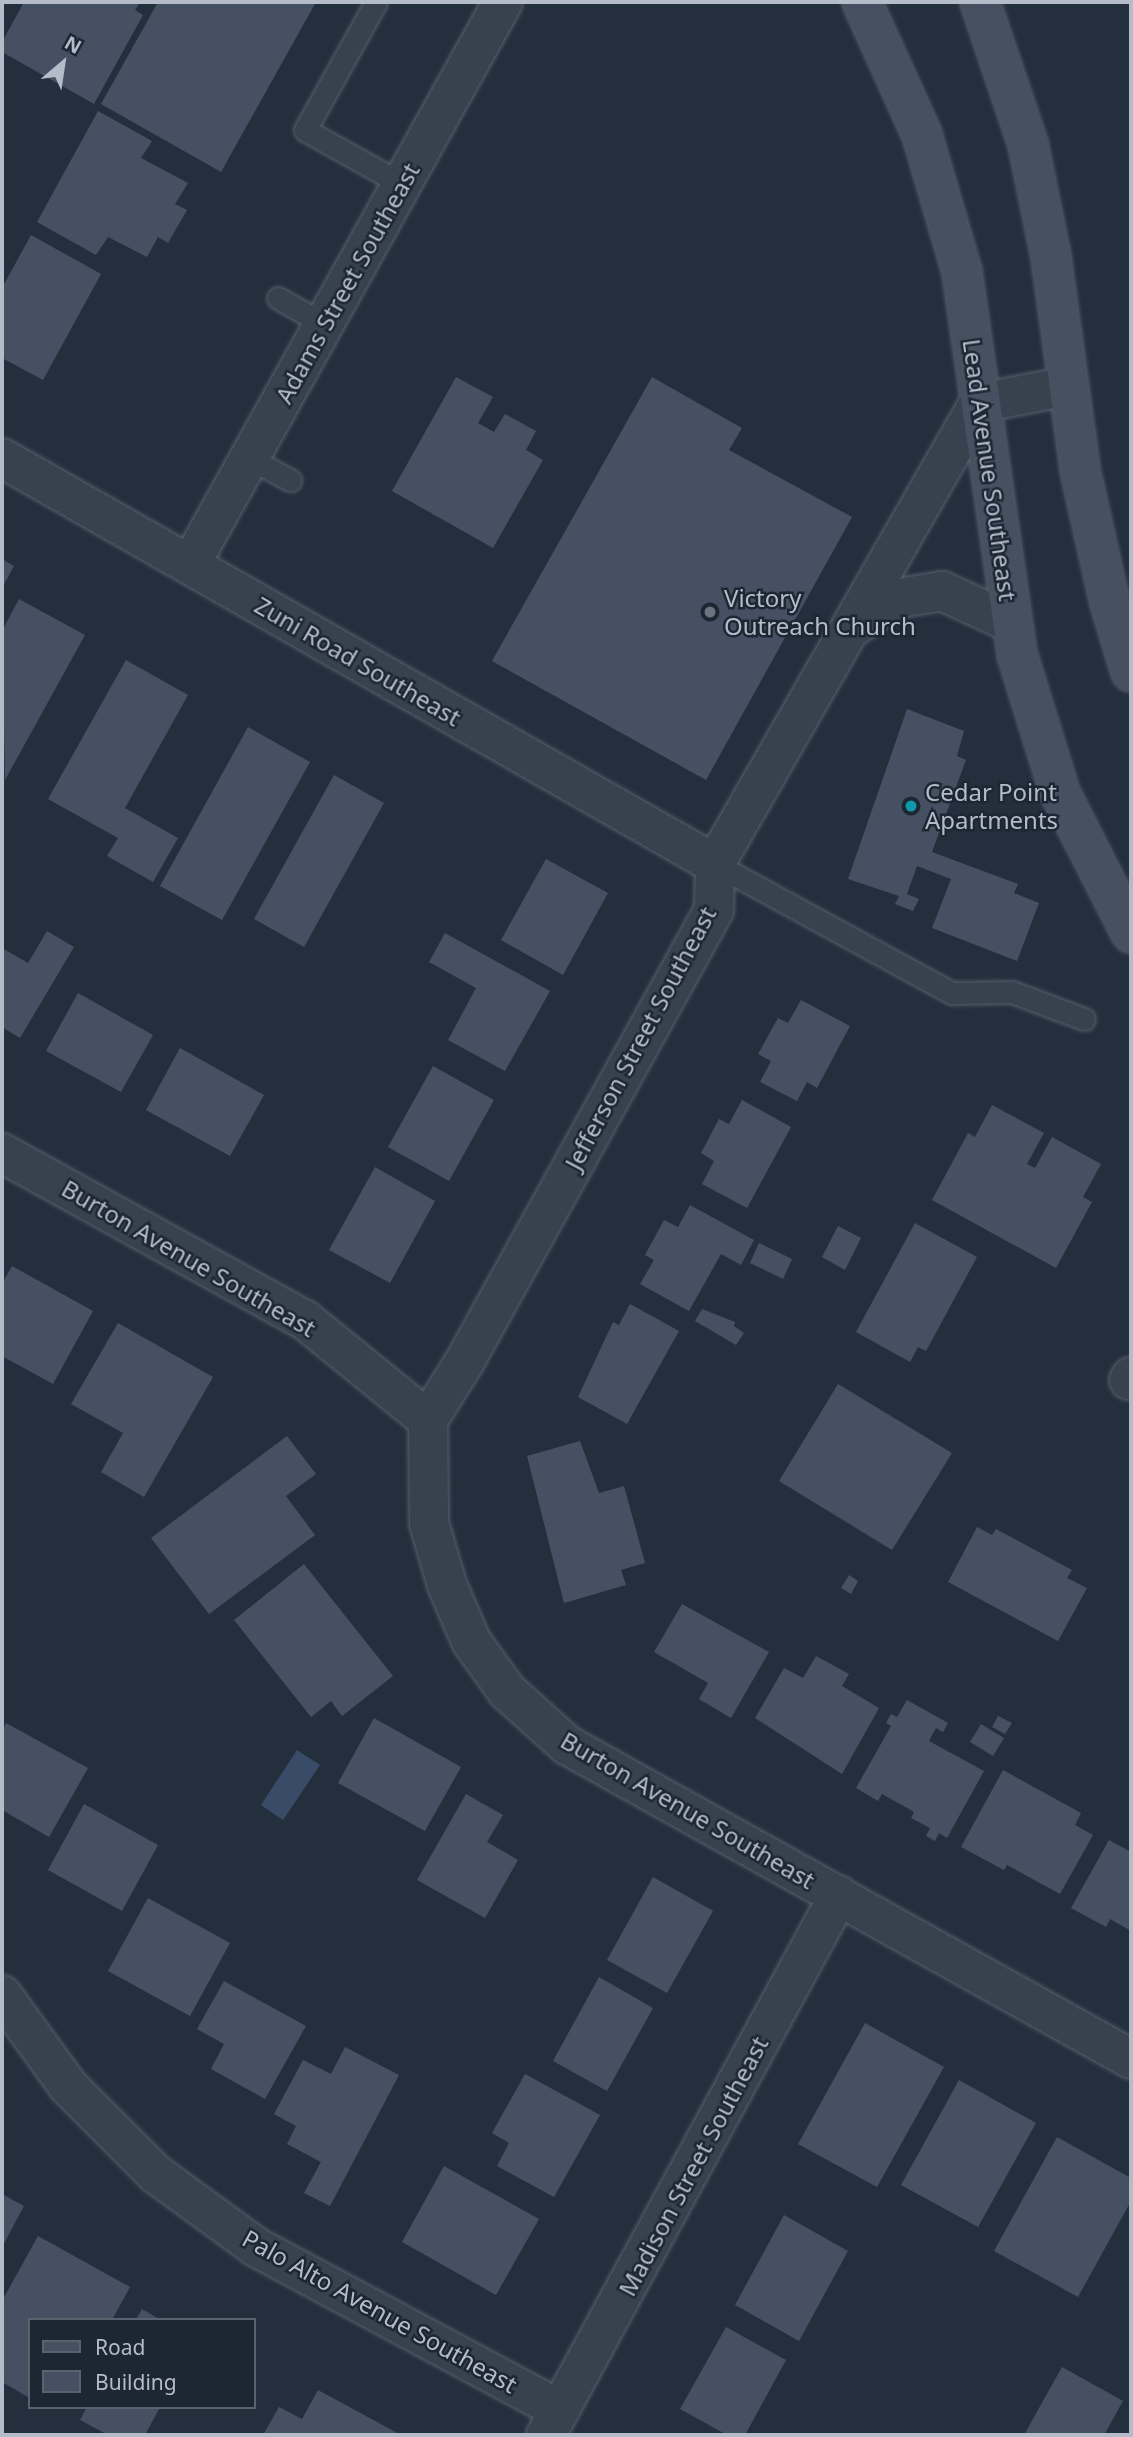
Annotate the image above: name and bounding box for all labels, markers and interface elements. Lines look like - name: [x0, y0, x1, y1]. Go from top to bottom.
- north arrow: [28, 28, 98, 98]
- text: N: [60, 30, 86, 60]
- street label: Adams Street Southeast: [269, 158, 425, 408]
- street label: Lead Avenue Southeast: [957, 337, 1023, 603]
- place label: Victory Outreach Church: [724, 584, 916, 640]
- street label: Zuni Road Southeast: [250, 590, 466, 732]
- marker: Victory Outreach Church: [702, 604, 718, 620]
- place label: Cedar Point Apartments: [925, 778, 1058, 834]
- marker: Cedar Point Apartments: [903, 798, 919, 814]
- street label: Jefferson Street Southeast: [558, 902, 722, 1174]
- street label: Burton Avenue Southeast: [57, 1173, 321, 1343]
- street label: Burton Avenue Southeast: [556, 1725, 820, 1895]
- street label: Madison Street Southeast: [612, 2031, 774, 2301]
- street label: Palo Alto Avenue Southeast: [238, 2223, 522, 2399]
- legend: [28, 2318, 256, 2409]
- text: Road: [95, 2333, 145, 2361]
- text: Building: [95, 2368, 177, 2396]

